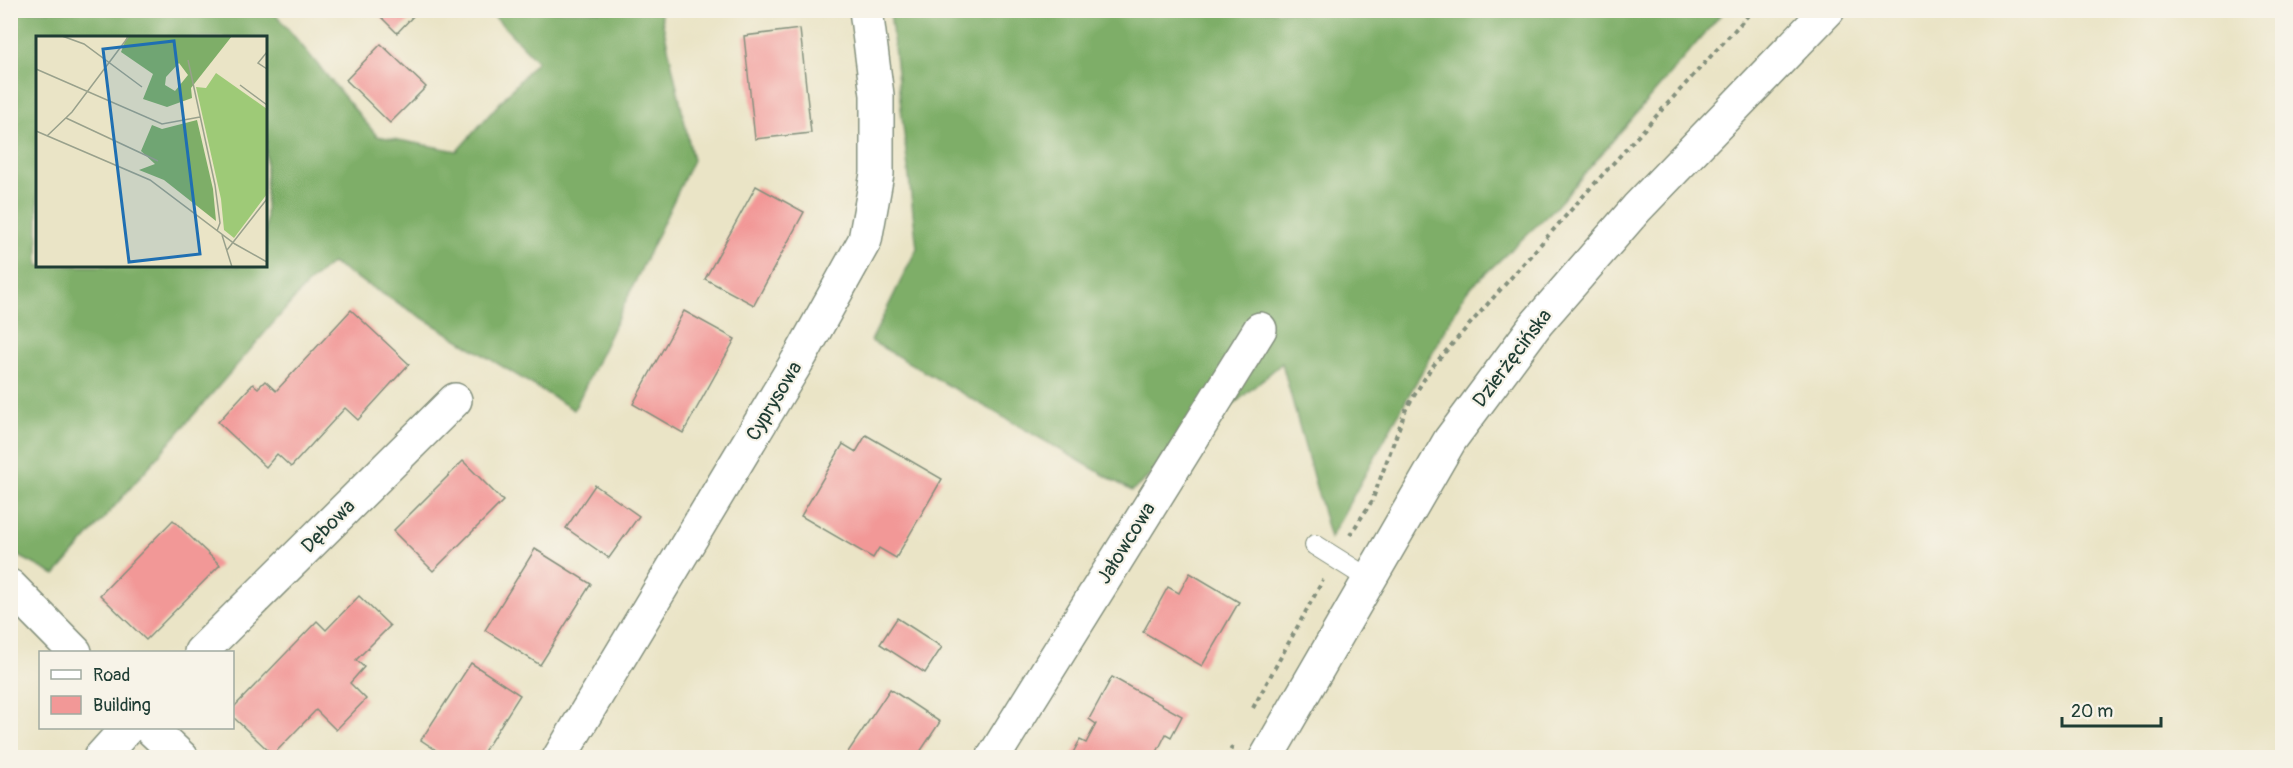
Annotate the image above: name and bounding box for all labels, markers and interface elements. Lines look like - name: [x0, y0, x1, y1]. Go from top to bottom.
- inset map: [36, 36, 267, 267]
- street label: Dzierżęcińska: [1467, 304, 1557, 412]
- street label: Cyprysowa: [741, 357, 807, 445]
- street label: Dębowa: [296, 494, 360, 558]
- street label: Jałowcowa: [1091, 498, 1161, 588]
- legend: [39, 651, 234, 729]
- text: Road: [93, 664, 130, 687]
- scale bar: [2062, 690, 2161, 728]
- text: Building: [93, 694, 151, 717]
- text: 20 m: [2071, 700, 2113, 723]

